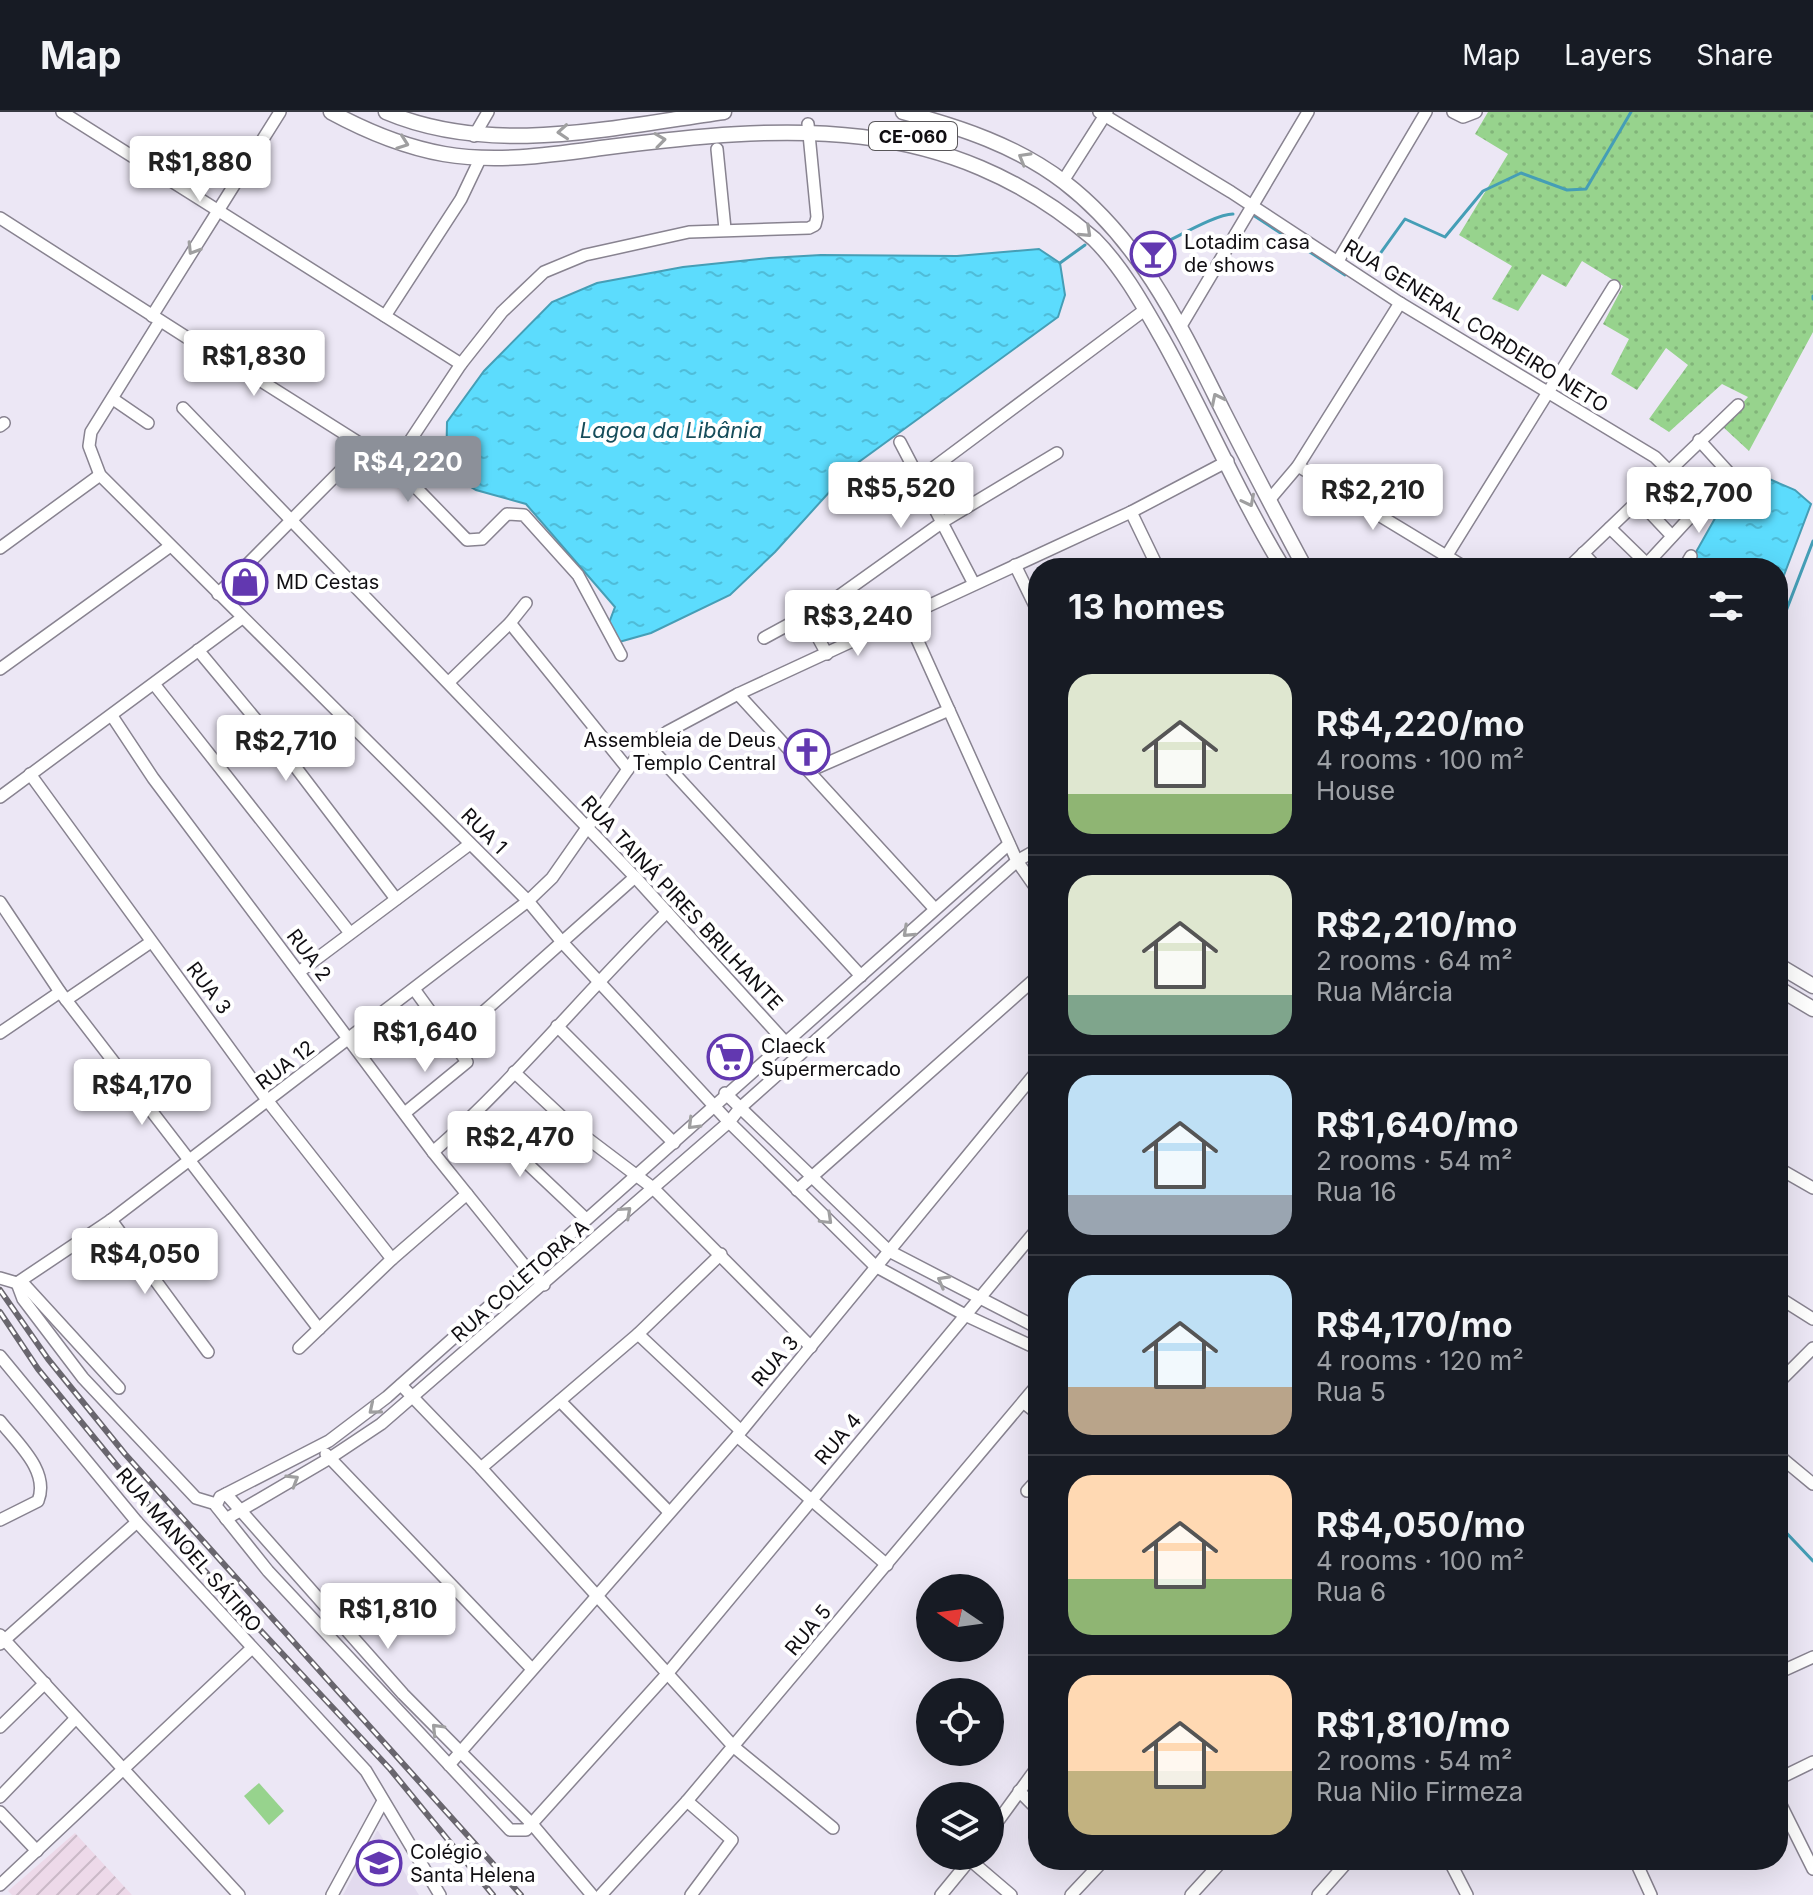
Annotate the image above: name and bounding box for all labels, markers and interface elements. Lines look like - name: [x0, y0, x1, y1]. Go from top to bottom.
- text: Map: [40, 32, 121, 78]
- text: Map: [1462, 38, 1520, 72]
- text: Layers: [1564, 38, 1652, 72]
- text: Share: [1696, 38, 1773, 72]
- road number: CE-060: [869, 122, 957, 150]
- one-way arrow: [556, 123, 569, 140]
- one-way arrow: [653, 132, 667, 149]
- one-way arrow: [395, 133, 409, 150]
- pin: R$1,880: [126, 136, 274, 204]
- text: R$1,880: [148, 146, 252, 177]
- one-way arrow: [1018, 152, 1032, 168]
- one-way arrow: [1077, 222, 1091, 237]
- bar icon: Lotadim casa de shows: [1129, 230, 1177, 278]
- place label: Lotadim casa de shows: [1184, 230, 1310, 277]
- street label: RUA GENERAL CORDEIRO NETO: [1339, 234, 1613, 418]
- one-way arrow: [188, 240, 203, 255]
- pin: R$1,830: [180, 330, 328, 398]
- text: R$1,830: [202, 340, 306, 371]
- one-way arrow: [1212, 393, 1227, 408]
- water label: Lagoa da Libânia: [580, 417, 762, 443]
- pin: R$4,220: [334, 436, 482, 504]
- text: R$4,220: [353, 446, 463, 477]
- pin: R$5,520: [827, 462, 975, 530]
- pin: R$2,210: [1299, 464, 1447, 532]
- pin: R$2,700: [1625, 467, 1773, 535]
- text: R$5,520: [846, 472, 956, 503]
- text: R$2,210: [1321, 474, 1425, 505]
- text: R$2,700: [1645, 477, 1753, 508]
- one-way arrow: [1239, 493, 1254, 508]
- shop icon: MD Cestas: [221, 558, 269, 606]
- place label: MD Cestas: [276, 570, 379, 594]
- icon: filters: [1704, 584, 1748, 628]
- text: 13 homes: [1068, 586, 1225, 627]
- pin: R$3,240: [784, 590, 932, 658]
- text: R$3,240: [803, 600, 913, 631]
- text: R$4,220/mo: [1316, 703, 1525, 744]
- icon: home: [1132, 706, 1228, 802]
- pin: R$2,710: [212, 715, 360, 783]
- text: R$2,710: [235, 725, 337, 756]
- place label: Assembleia de Deus Templo Central: [583, 728, 776, 775]
- church icon: Assembleia de Deus Templo Central: [783, 728, 831, 776]
- text: 4 rooms · 100 m²: [1316, 744, 1524, 775]
- text: House: [1316, 775, 1395, 806]
- street label: RUA TAINÁ PIRES BRILHANTE: [576, 790, 789, 1015]
- street label: RUA 1: [456, 803, 512, 859]
- text: R$2,210/mo: [1316, 904, 1517, 945]
- icon: home: [1132, 907, 1228, 1003]
- one-way arrow: [903, 923, 917, 938]
- street label: RUA 2: [282, 924, 336, 986]
- text: 2 rooms · 64 m²: [1316, 945, 1513, 976]
- street label: RUA 3: [182, 957, 236, 1019]
- text: Rua Márcia: [1316, 976, 1453, 1007]
- pin: R$1,640: [351, 1006, 499, 1074]
- text: R$1,640: [372, 1016, 478, 1047]
- supermarket icon: Claeck Supermercado: [706, 1033, 754, 1081]
- place label: Claeck Supermercado: [761, 1034, 901, 1081]
- street label: RUA 12: [251, 1035, 319, 1095]
- pin: R$4,170: [68, 1059, 216, 1127]
- text: R$4,170: [92, 1069, 192, 1100]
- text: R$1,640/mo: [1316, 1104, 1519, 1145]
- icon: home: [1132, 1107, 1228, 1203]
- pin: R$2,470: [446, 1111, 594, 1179]
- one-way arrow: [688, 1115, 702, 1129]
- text: R$2,470: [466, 1121, 575, 1152]
- text: 2 rooms · 54 m²: [1316, 1145, 1513, 1176]
- text: Rua 16: [1316, 1176, 1397, 1207]
- one-way arrow: [616, 1207, 631, 1222]
- one-way arrow: [818, 1210, 832, 1225]
- street label: RUA COLETORA A: [447, 1215, 594, 1347]
- pin: R$4,050: [71, 1228, 219, 1296]
- text: R$4,050: [90, 1238, 200, 1269]
- one-way arrow: [938, 1275, 952, 1291]
- text: R$4,170/mo: [1316, 1304, 1513, 1345]
- icon: home: [1132, 1307, 1228, 1403]
- street label: RUA 3: [747, 1331, 803, 1391]
- text: 4 rooms · 120 m²: [1316, 1345, 1524, 1376]
- text: Rua 5: [1316, 1376, 1386, 1407]
- one-way arrow: [368, 1399, 383, 1413]
- street label: RUA 4: [810, 1408, 866, 1470]
- street label: RUA MANOEL SÁTIRO: [111, 1462, 267, 1637]
- one-way arrow: [284, 1474, 299, 1490]
- text: R$4,050/mo: [1316, 1504, 1525, 1545]
- icon: home: [1132, 1507, 1228, 1603]
- text: 4 rooms · 100 m²: [1316, 1545, 1524, 1576]
- north arrow: [916, 1574, 1004, 1662]
- map controls: [916, 1574, 1004, 1870]
- text: Rua 6: [1316, 1576, 1386, 1607]
- pin: R$1,810: [314, 1583, 462, 1651]
- text: R$1,810: [339, 1593, 437, 1624]
- street label: RUA 5: [780, 1600, 836, 1660]
- button: locate: [916, 1678, 1004, 1766]
- text: R$1,810/mo: [1316, 1704, 1510, 1745]
- icon: home: [1132, 1707, 1228, 1803]
- one-way arrow: [432, 1724, 446, 1739]
- text: 2 rooms · 54 m²: [1316, 1745, 1513, 1776]
- text: Rua Nilo Firmeza: [1316, 1776, 1523, 1807]
- button: layers: [916, 1782, 1004, 1870]
- school or university icon: Colégio Santa Helena: [355, 1839, 403, 1887]
- place label: Colégio Santa Helena: [410, 1840, 535, 1887]

